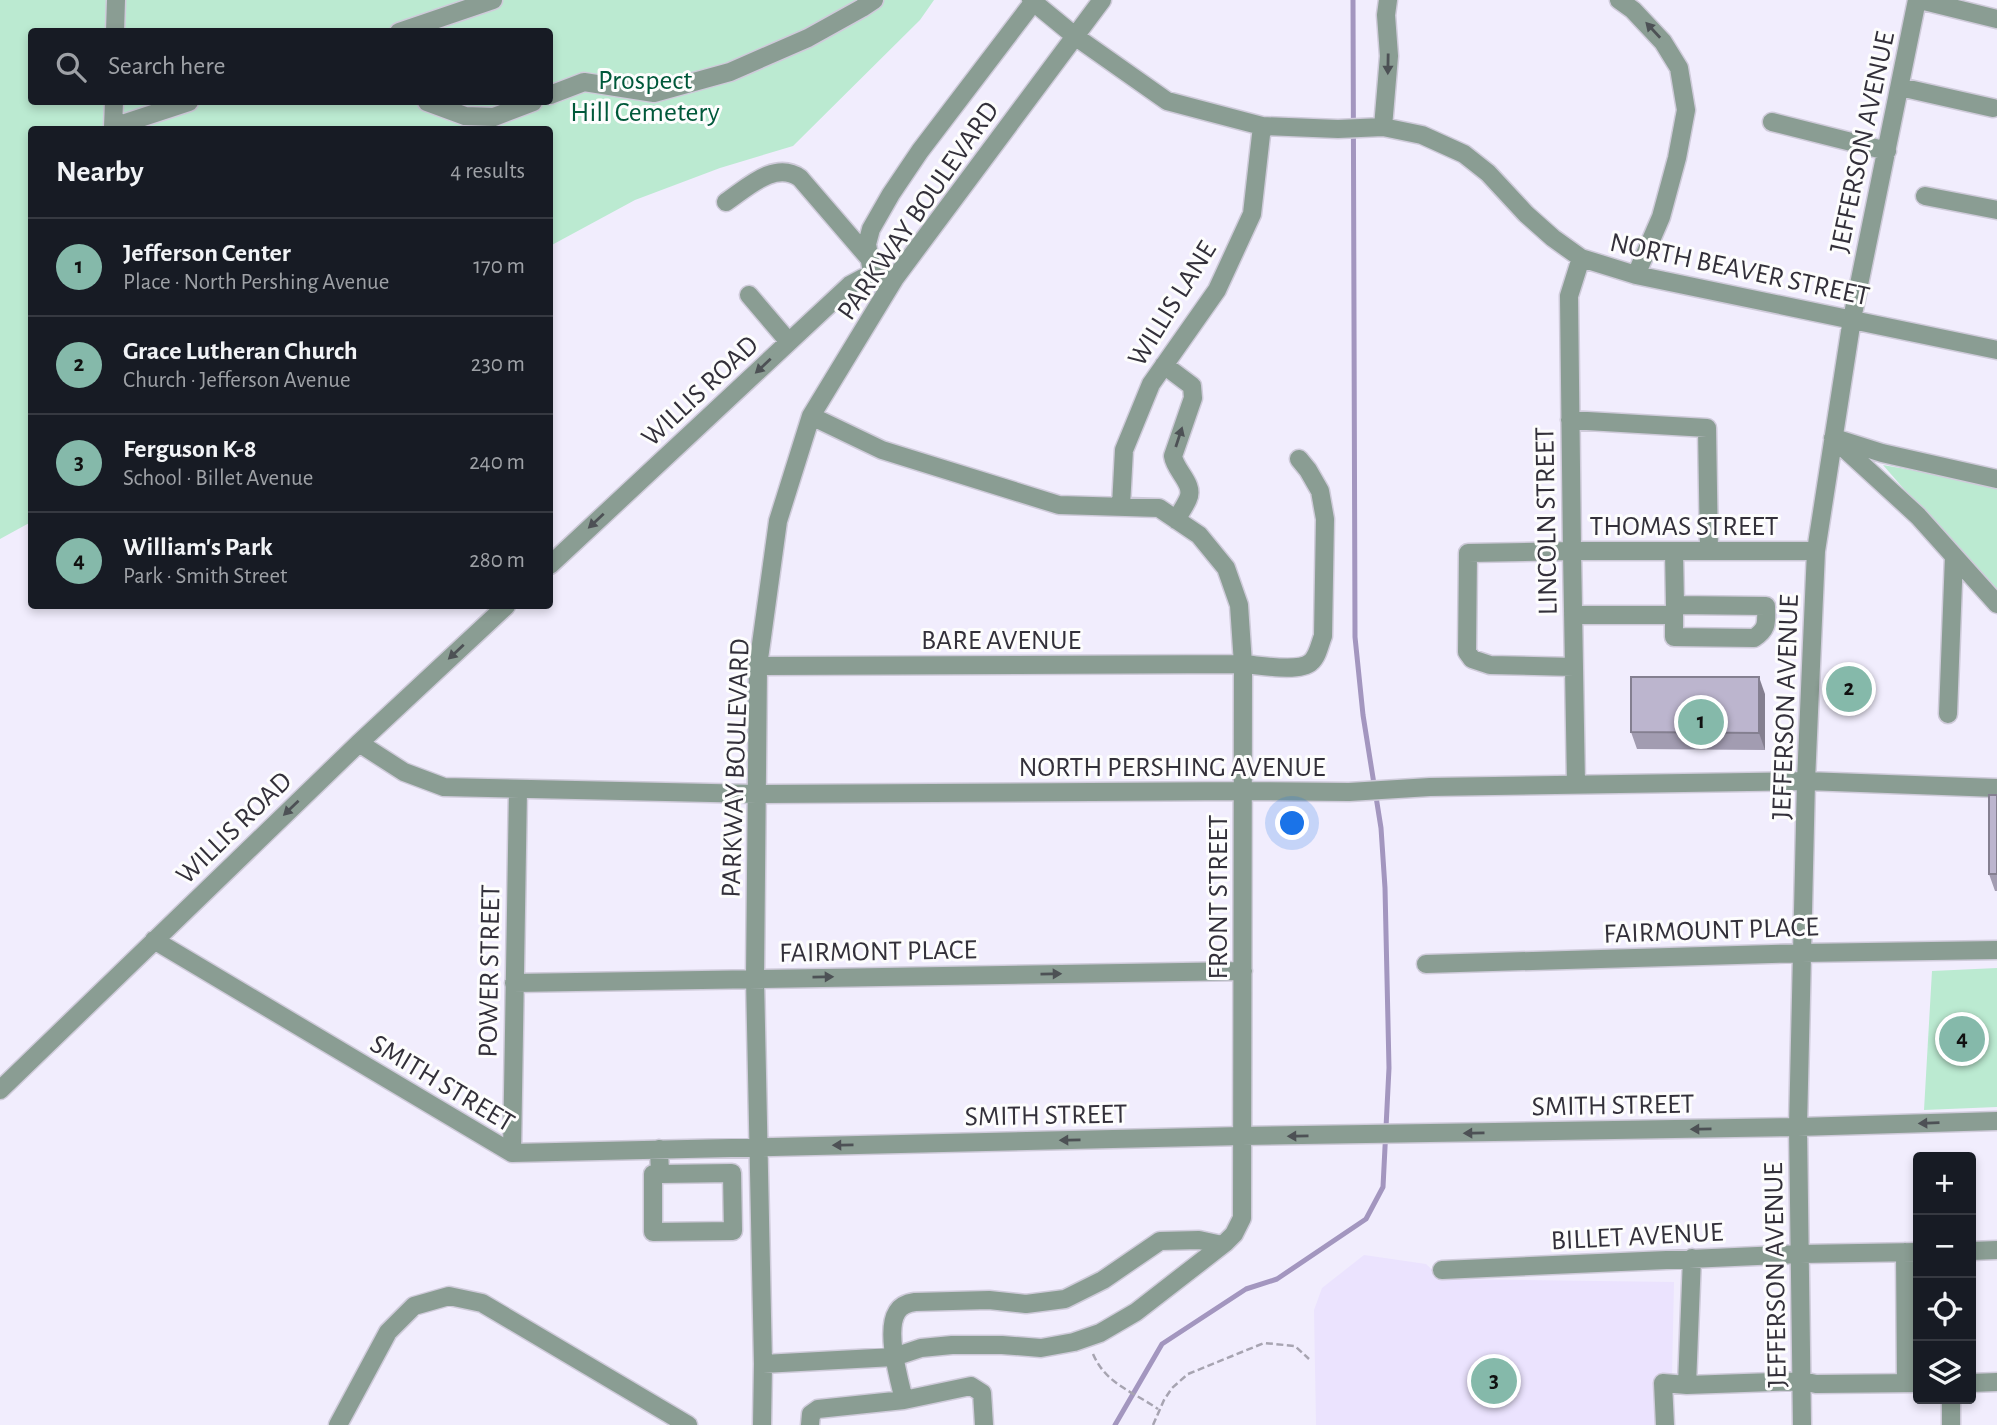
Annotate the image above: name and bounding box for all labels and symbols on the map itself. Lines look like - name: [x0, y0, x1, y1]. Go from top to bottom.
- one-way arrow: [1644, 22, 1661, 39]
- street label: JEFFERSON AVENUE: [1826, 29, 1900, 255]
- one-way arrow: [1383, 53, 1394, 75]
- park label: Prospect Hill Cemetery: [570, 67, 720, 127]
- street label: PARKWAY BOULEVARD: [833, 97, 1004, 325]
- street label: NORTH BEAVER STREET: [1607, 229, 1872, 311]
- street label: WILLIS LANE: [1123, 237, 1222, 372]
- street label: WILLIS ROAD: [637, 331, 764, 452]
- one-way arrow: [755, 358, 772, 374]
- one-way arrow: [1174, 426, 1185, 447]
- street label: LINCOLN STREET: [1531, 426, 1563, 615]
- one-way arrow: [588, 513, 605, 529]
- street label: THOMAS STREET: [1589, 513, 1779, 541]
- street label: JEFFERSON AVENUE: [1768, 594, 1804, 820]
- street label: BARE AVENUE: [921, 627, 1081, 655]
- street label: PARKWAY BOULEVARD: [717, 638, 755, 898]
- one-way arrow: [447, 644, 465, 660]
- pin: 2: [1826, 663, 1872, 715]
- pin: 1: [1678, 696, 1724, 748]
- street label: NORTH PERSHING AVENUE: [1019, 754, 1325, 782]
- street label: WILLIS ROAD: [171, 767, 297, 890]
- one-way arrow: [282, 800, 299, 817]
- your location: [1275, 806, 1309, 840]
- street label: FRONT STREET: [1205, 814, 1233, 980]
- street label: POWER STREET: [474, 884, 506, 1058]
- street label: FAIRMOUNT PLACE: [1603, 913, 1819, 949]
- street label: FAIRMONT PLACE: [779, 936, 977, 968]
- one-way arrow: [1040, 968, 1062, 979]
- one-way arrow: [813, 971, 835, 983]
- pin: 4: [1939, 1013, 1985, 1065]
- street label: SMITH STREET: [365, 1030, 519, 1138]
- street label: SMITH STREET: [1531, 1091, 1695, 1121]
- street label: SMITH STREET: [964, 1101, 1128, 1131]
- one-way arrow: [1918, 1117, 1940, 1129]
- one-way arrow: [1690, 1123, 1712, 1135]
- one-way arrow: [1463, 1127, 1485, 1138]
- one-way arrow: [1287, 1130, 1309, 1141]
- one-way arrow: [1059, 1134, 1081, 1146]
- one-way arrow: [832, 1139, 854, 1151]
- street label: JEFFERSON AVENUE: [1760, 1162, 1792, 1388]
- street label: BILLET AVENUE: [1550, 1218, 1724, 1255]
- pin: 3: [1471, 1355, 1517, 1407]

